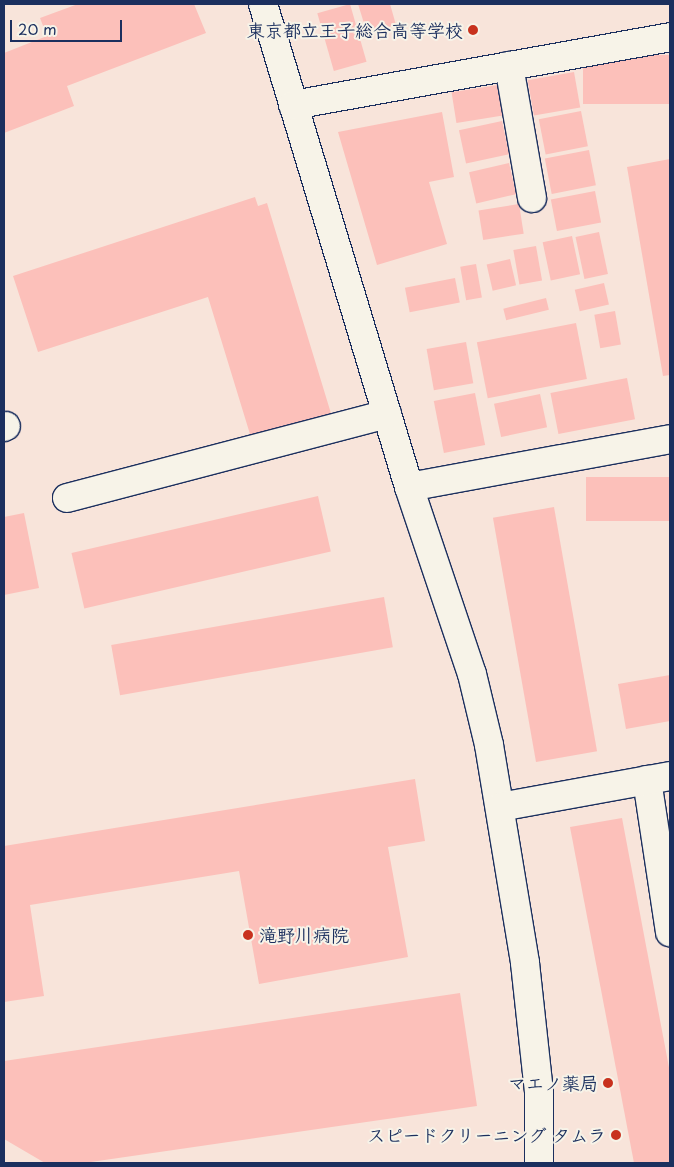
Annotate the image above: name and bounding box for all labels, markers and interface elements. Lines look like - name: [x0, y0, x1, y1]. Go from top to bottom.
- scale bar: [12, 10, 125, 42]
- text: 20 m: [18, 17, 57, 40]
- place label: 東京都立王子総合高等学校: [247, 19, 463, 41]
- marker: 東京都立王子総合高等学校: [467, 24, 479, 36]
- place label: 滝野川病院: [259, 924, 349, 946]
- marker: 滝野川病院: [241, 928, 255, 942]
- place label: マエノ薬局: [508, 1072, 598, 1094]
- marker: マエノ薬局: [602, 1077, 614, 1089]
- place label: スピードクリーニング タムラ: [367, 1124, 606, 1146]
- marker: スピードクリーニング タムラ: [610, 1129, 622, 1141]

